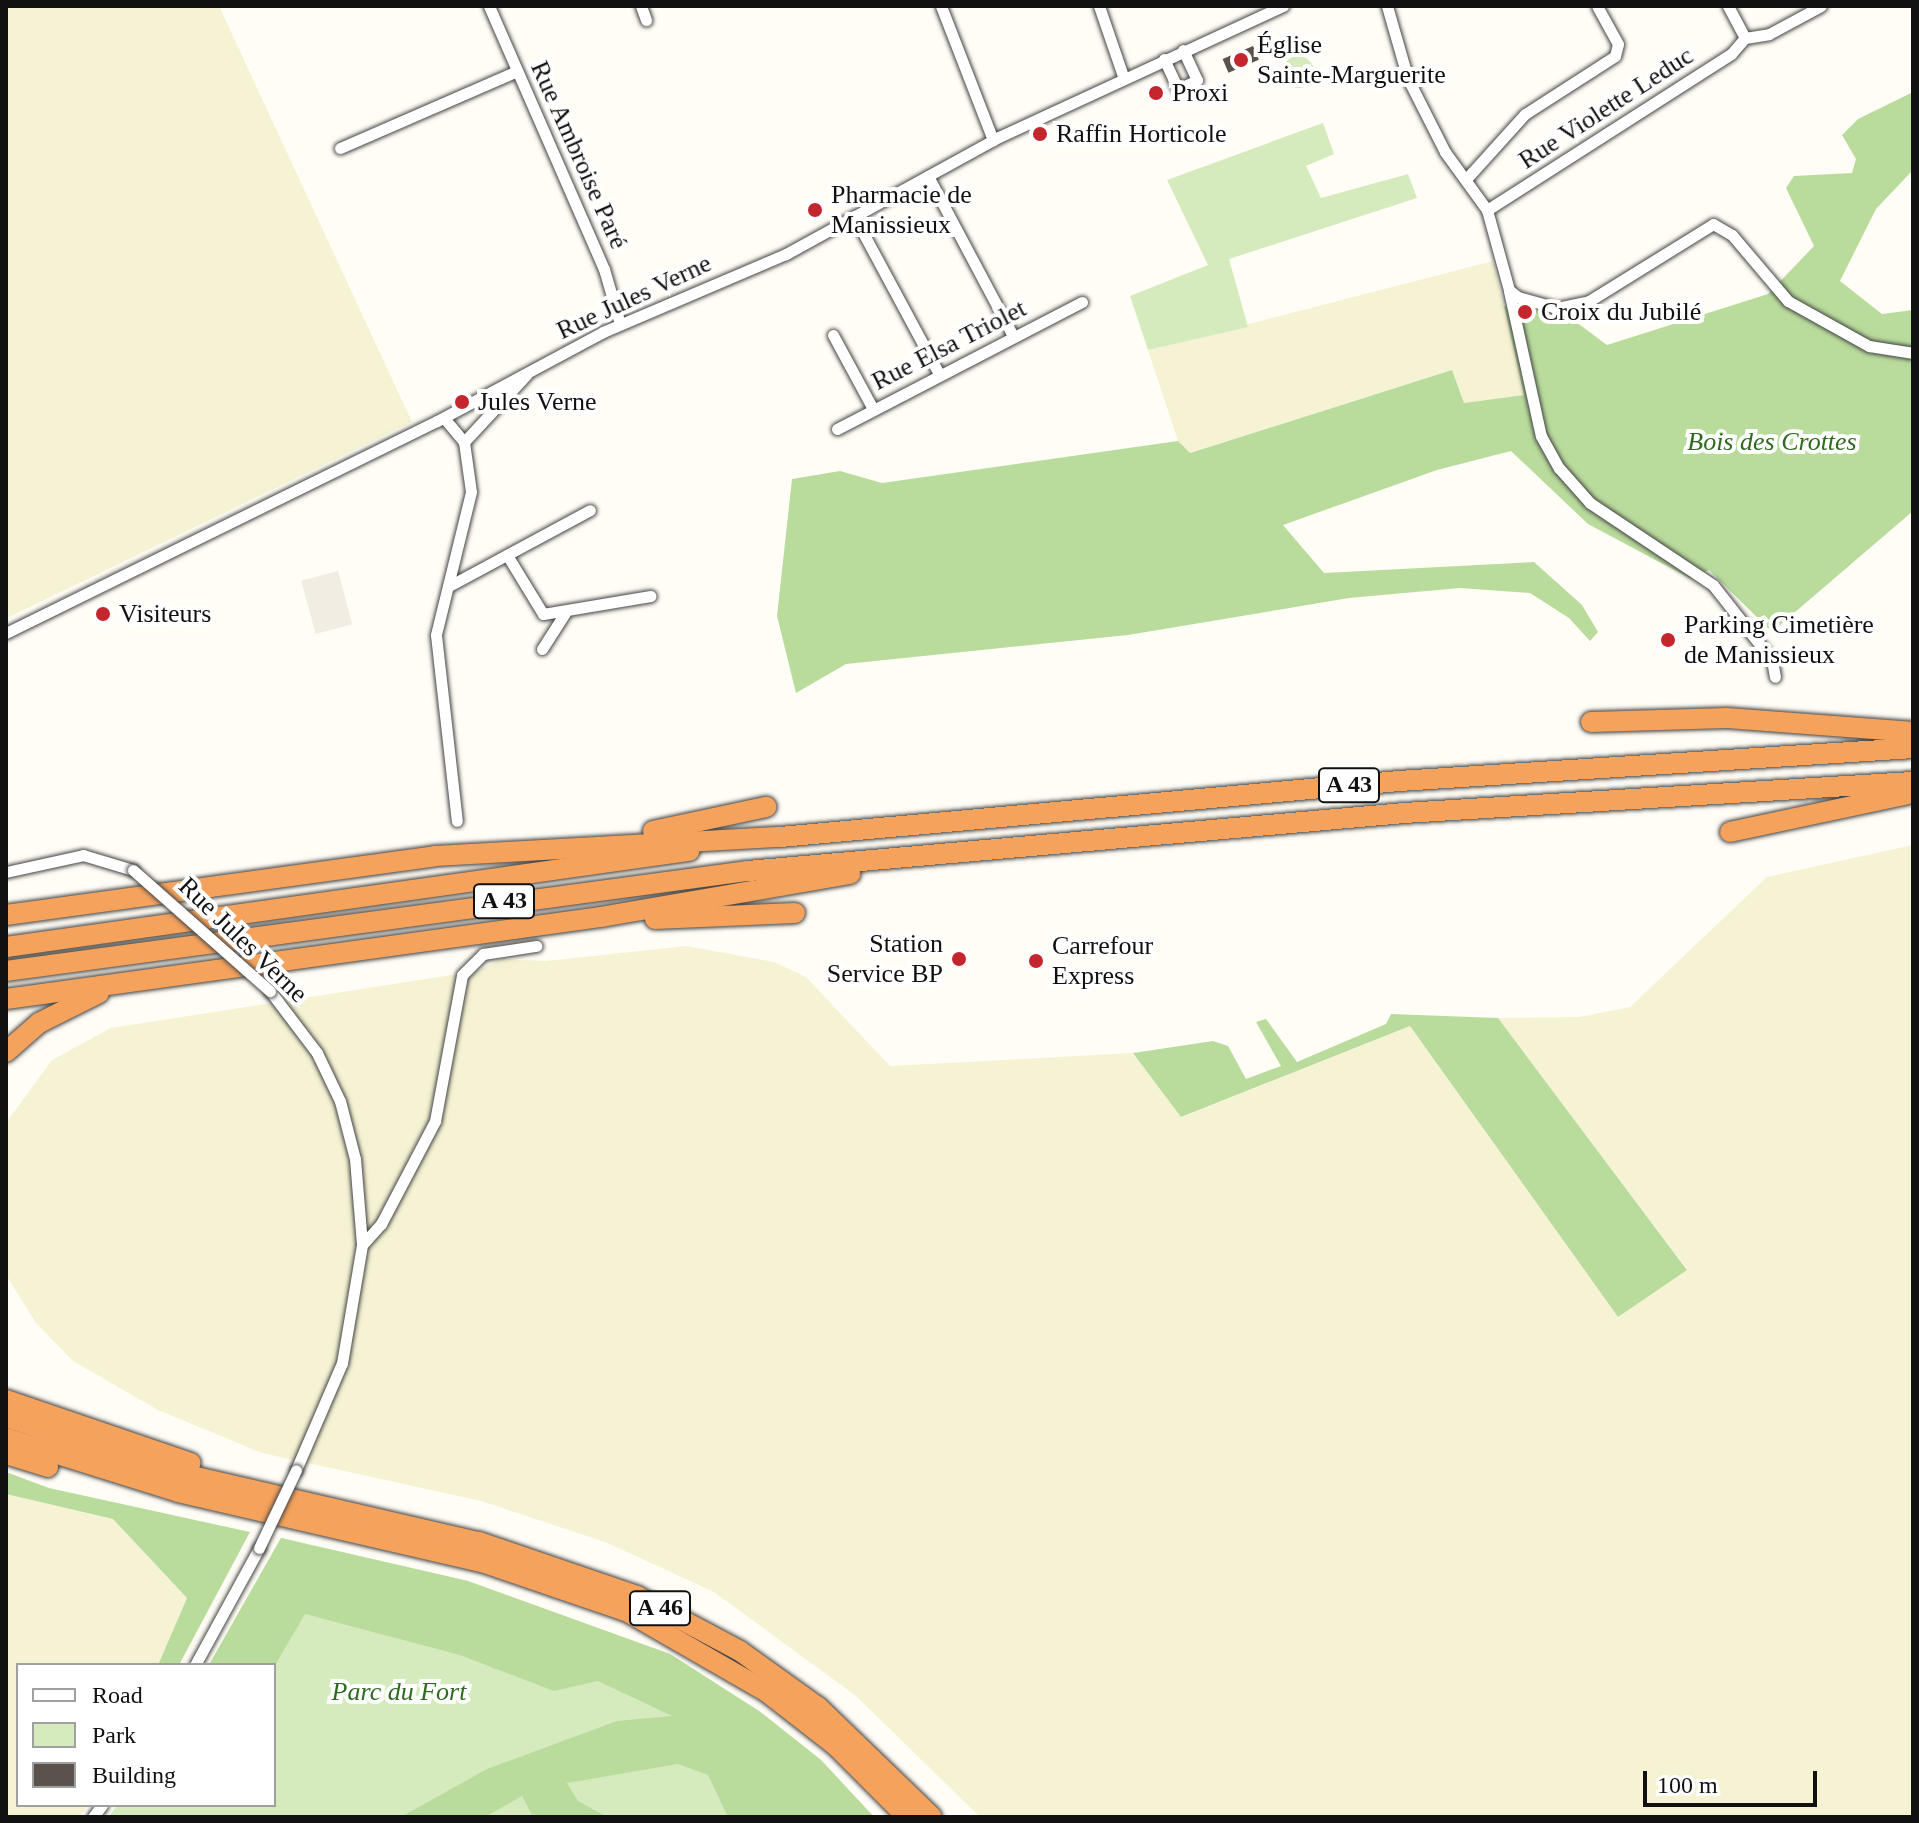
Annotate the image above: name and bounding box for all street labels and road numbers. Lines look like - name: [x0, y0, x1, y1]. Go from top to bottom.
- street label: Rue Violette Leduc: [1513, 40, 1699, 176]
- street label: Rue Ambroise Paré: [523, 56, 635, 254]
- street label: Rue Jules Verne: [551, 247, 717, 347]
- street label: Rue Elsa Triolet: [866, 293, 1032, 397]
- road number: A 43: [1317, 765, 1381, 805]
- street label: Rue Jules Verne: [172, 871, 314, 1009]
- road number: A 43: [472, 881, 536, 921]
- road number: A 46: [628, 1588, 692, 1628]

